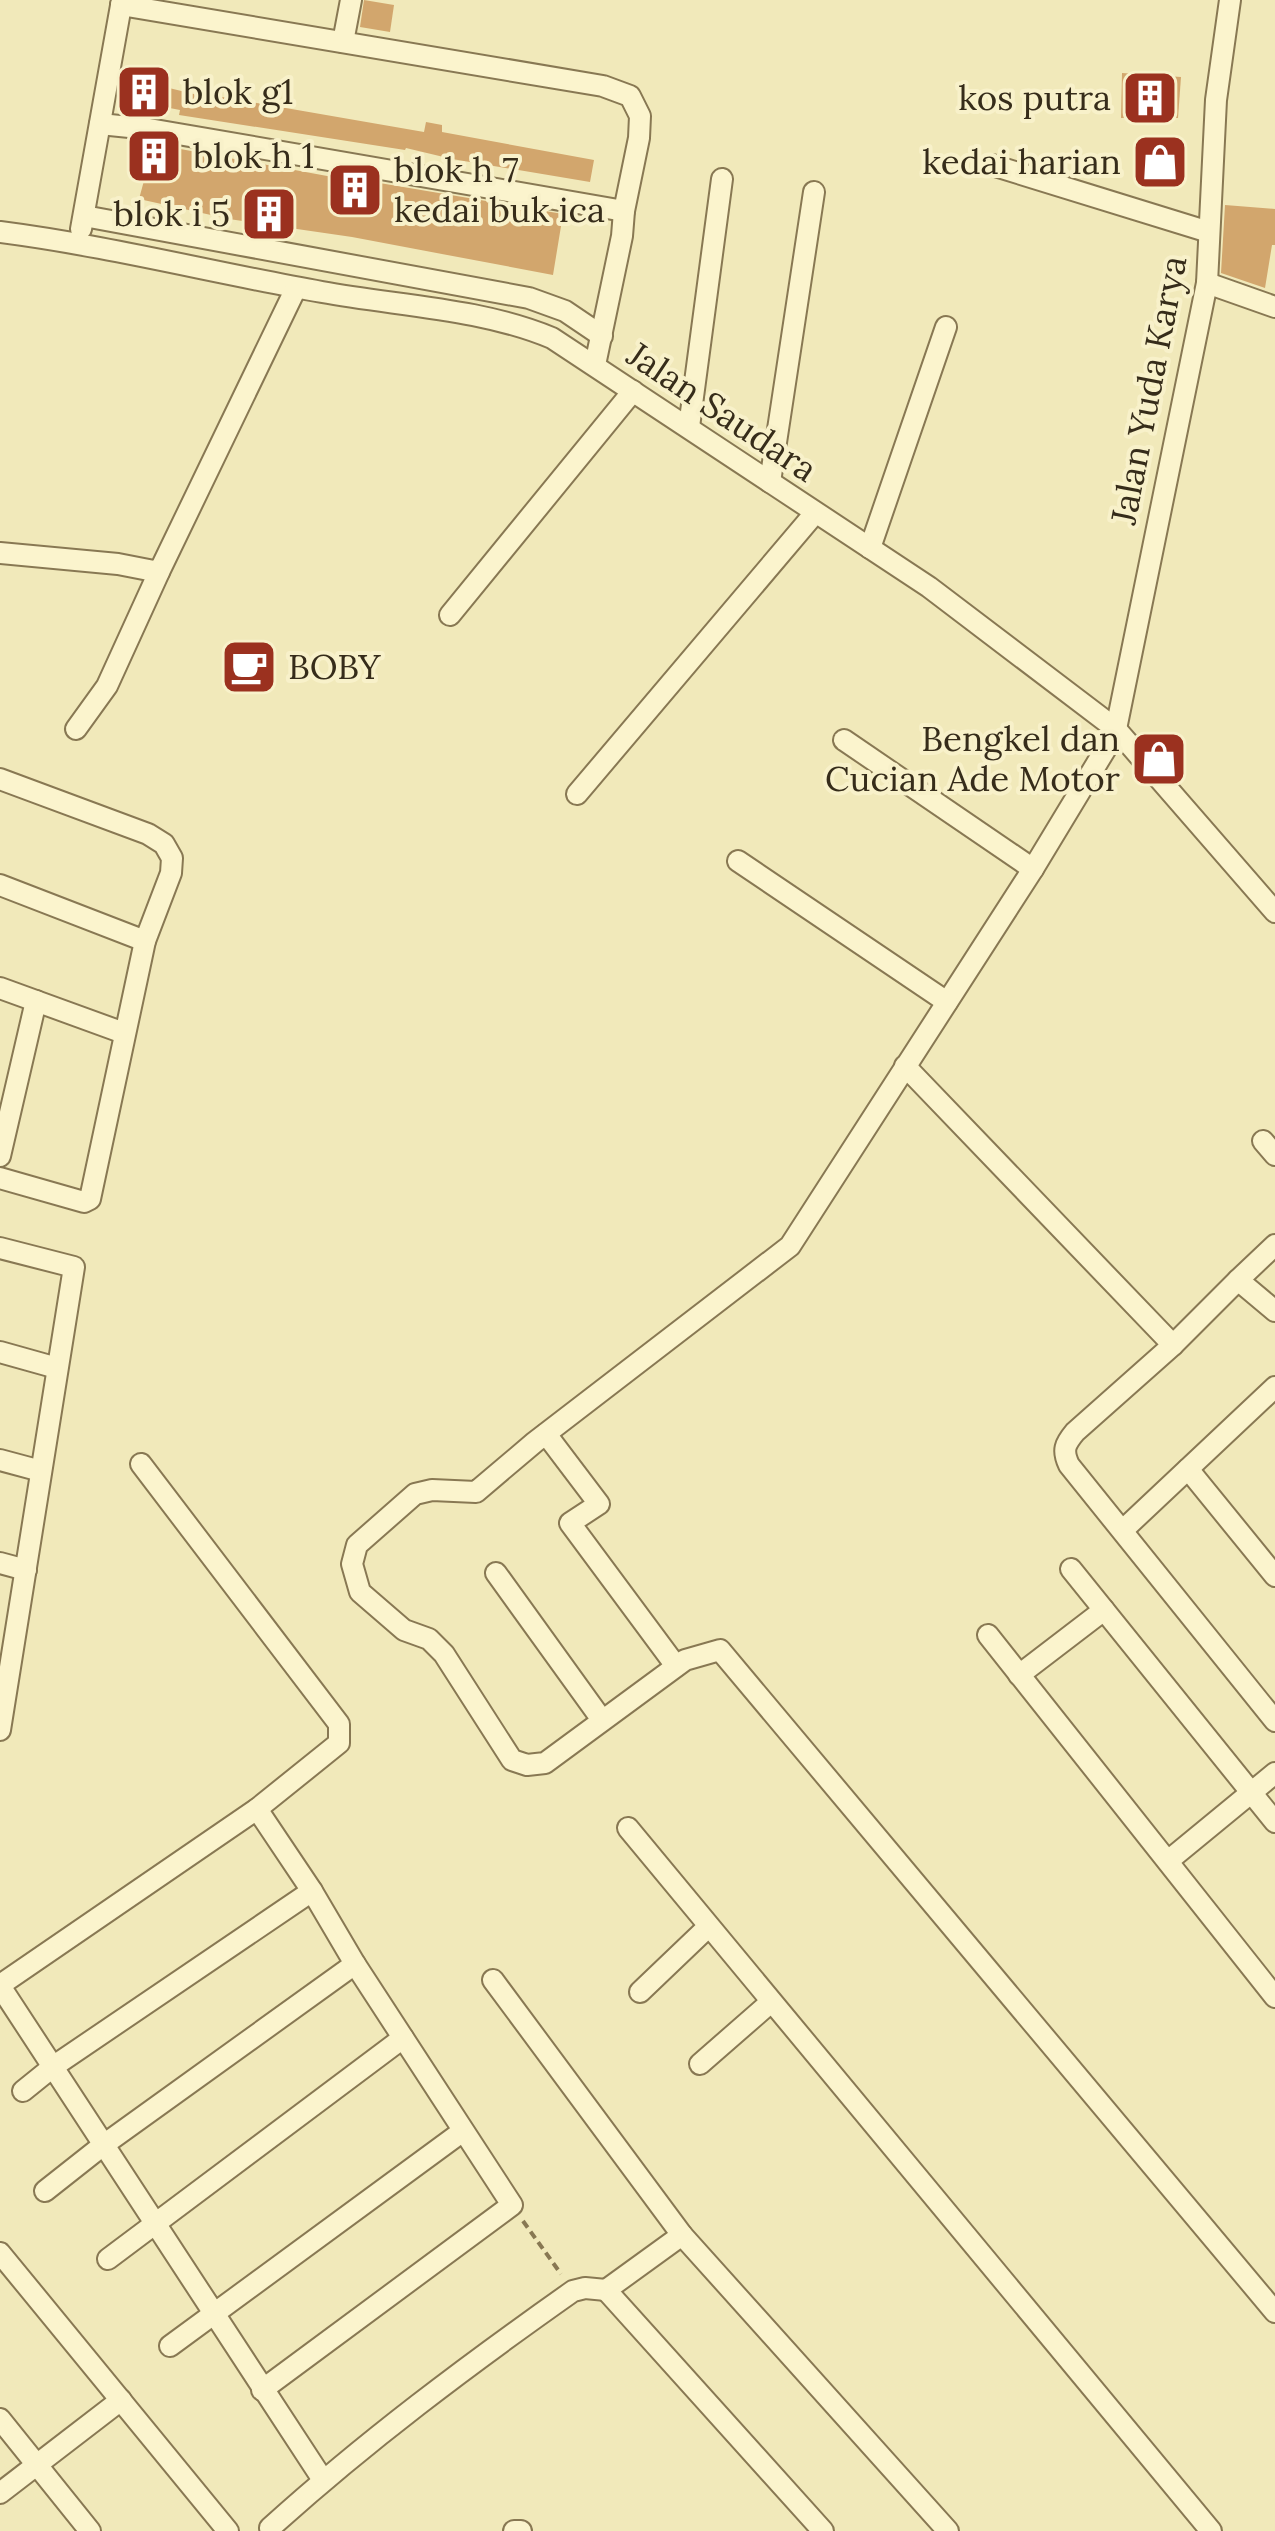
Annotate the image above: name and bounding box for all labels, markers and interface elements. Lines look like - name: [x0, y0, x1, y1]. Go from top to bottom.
- building icon: blok g1: [114, 62, 174, 122]
- building icon: kos putra: [1120, 68, 1180, 128]
- place label: blok g1: [183, 69, 293, 114]
- place label: kos putra: [958, 75, 1111, 120]
- building icon: blok h 1: [124, 126, 184, 186]
- shop icon: kedai harian: [1130, 132, 1190, 192]
- place label: blok h 1: [193, 133, 314, 178]
- place label: kedai harian: [922, 139, 1121, 184]
- place label: blok h 7 kedai buk ica: [394, 147, 605, 232]
- building icon: blok h 7 kedai buk ica: [325, 160, 385, 220]
- building icon: blok i 5: [239, 184, 299, 244]
- place label: blok i 5: [114, 191, 230, 236]
- street label: Jalan Yuda Karya: [1100, 252, 1197, 529]
- street label: Jalan Saudara: [618, 331, 826, 492]
- cafe icon: BOBY: [219, 637, 279, 697]
- place label: BOBY: [288, 644, 381, 689]
- place label: Bengkel dan Cucian Ade Motor: [825, 716, 1120, 801]
- shop icon: Bengkel dan Cucian Ade Motor: [1129, 729, 1189, 789]

